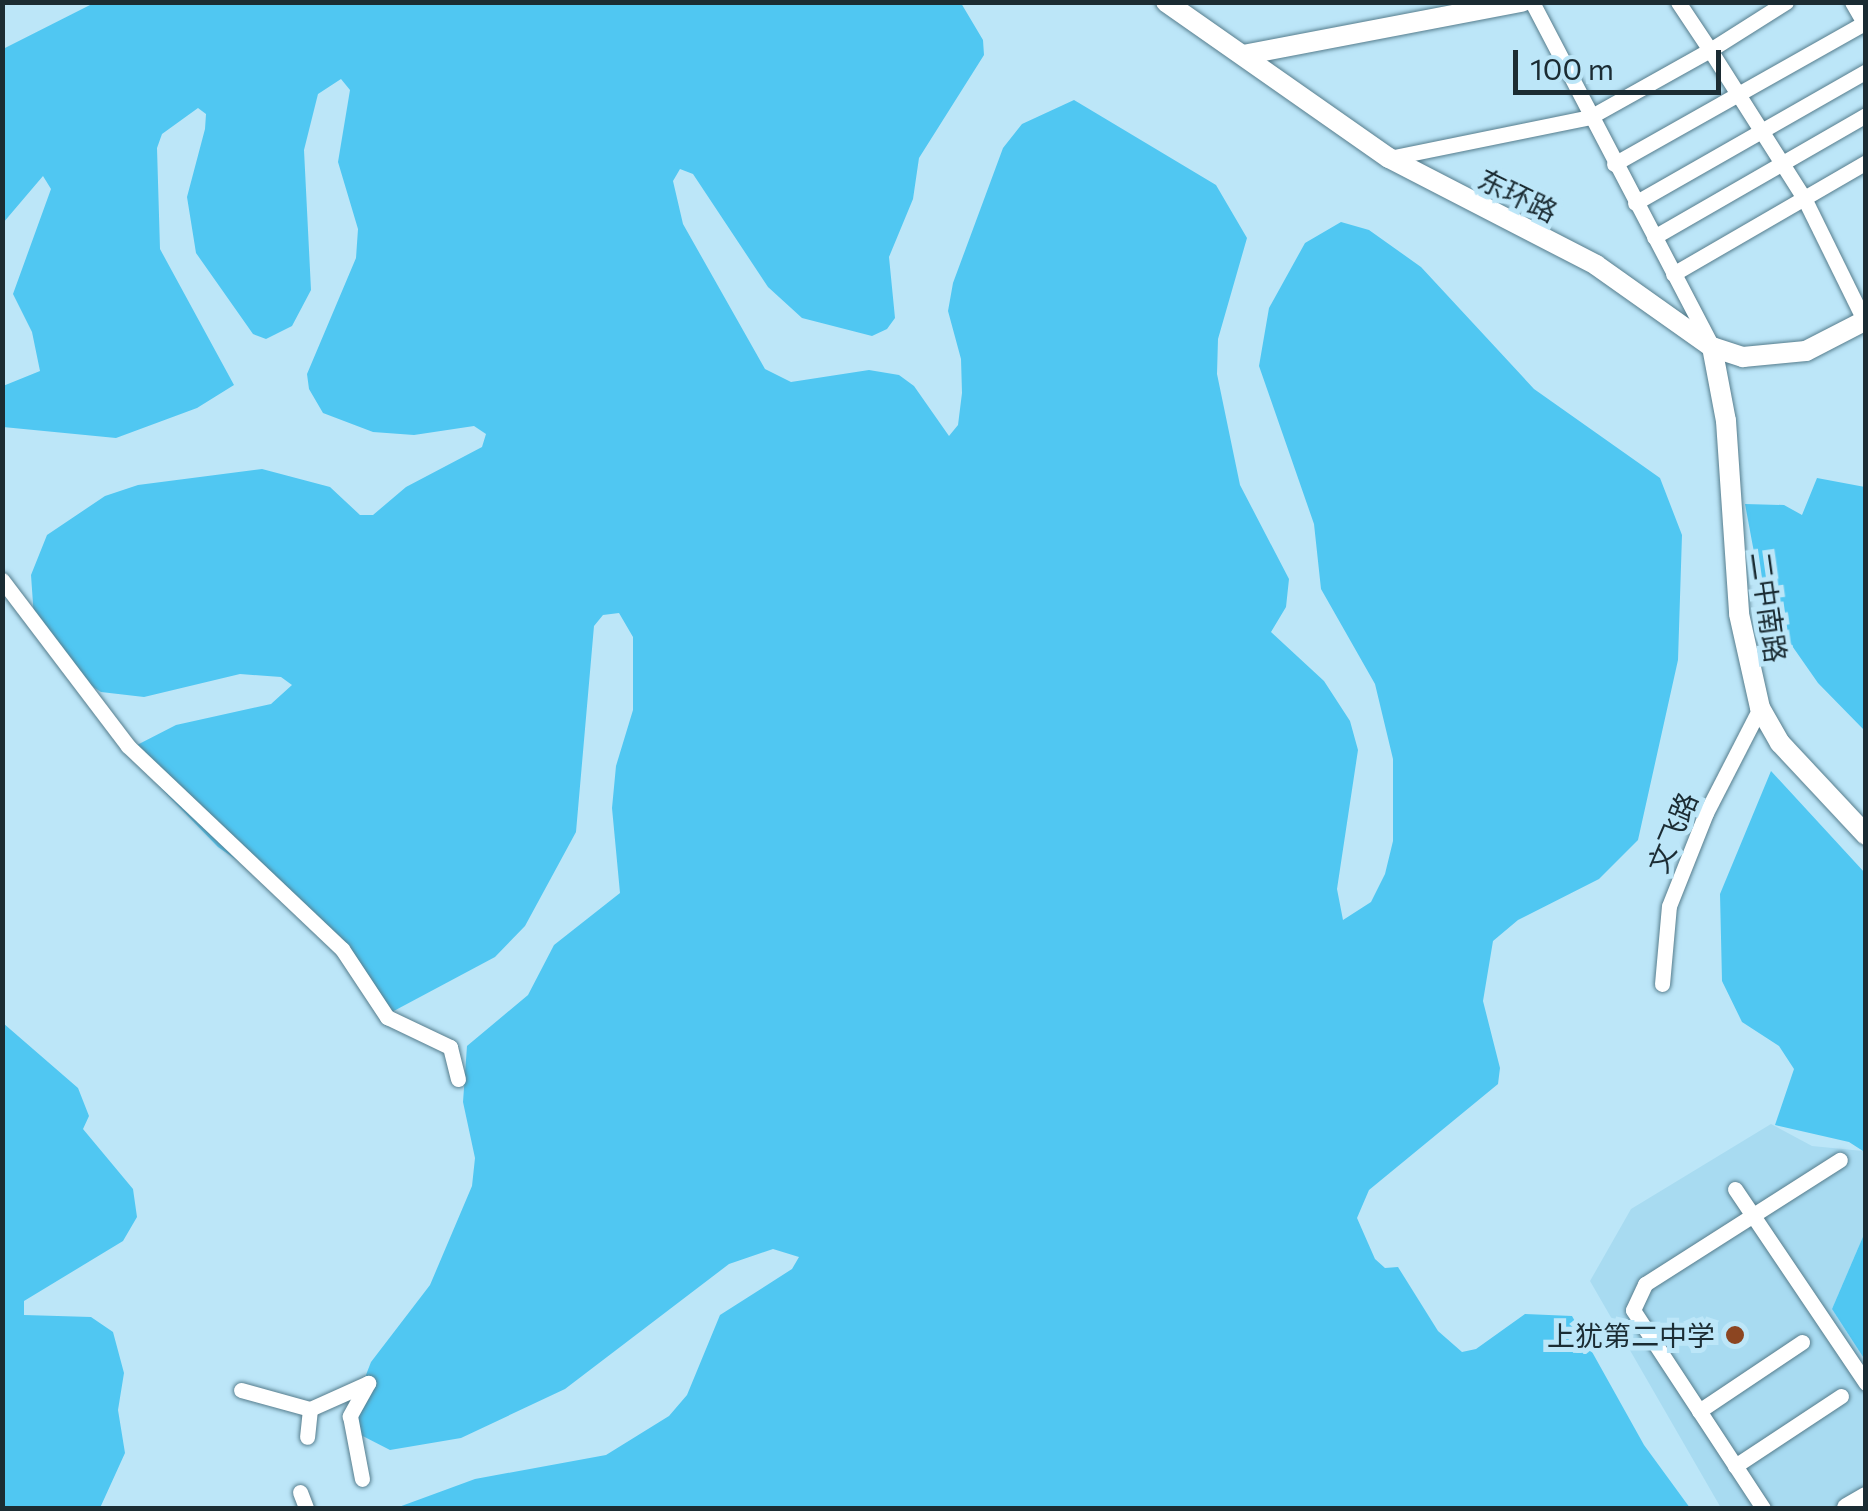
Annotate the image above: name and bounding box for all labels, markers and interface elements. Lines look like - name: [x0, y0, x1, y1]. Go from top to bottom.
- scale bar: [1518, 30, 1726, 92]
- text: 100 m: [1530, 49, 1614, 86]
- street label: 东环路: [1473, 161, 1563, 229]
- street label: 二中南路: [1745, 549, 1793, 665]
- street label: 文飞路: [1640, 787, 1704, 877]
- place label: 上犹第二中学: [1547, 1318, 1715, 1352]
- marker: 上犹第二中学: [1724, 1324, 1746, 1346]

